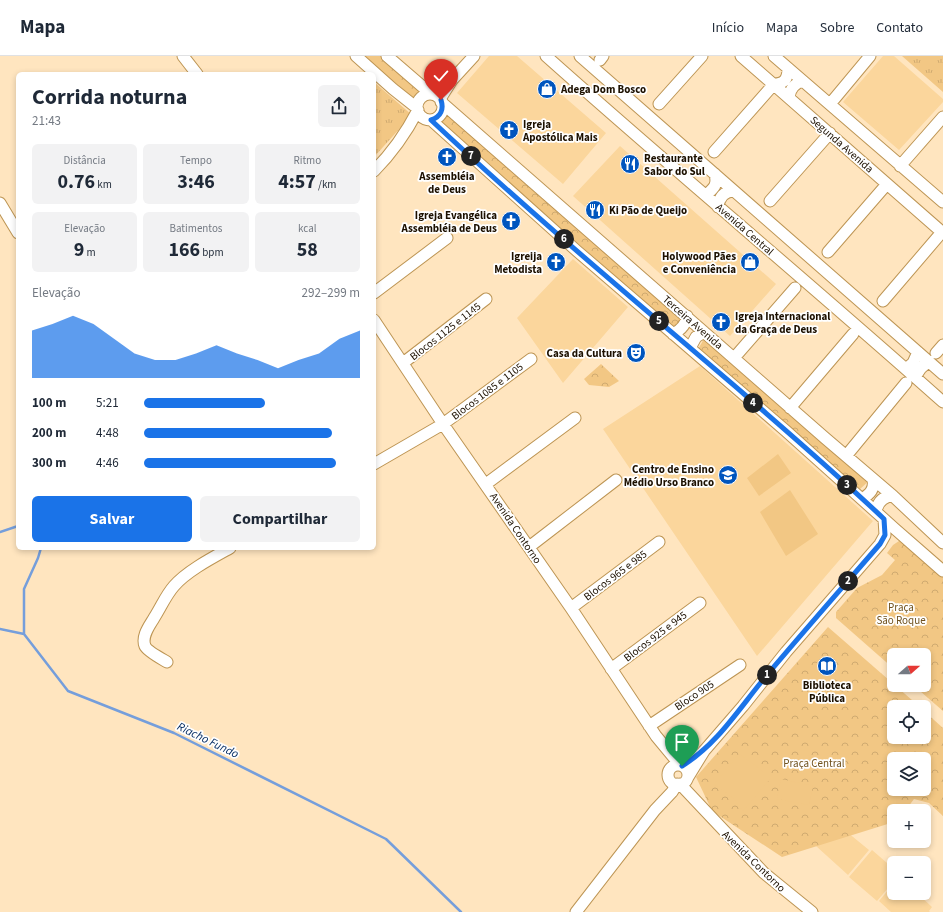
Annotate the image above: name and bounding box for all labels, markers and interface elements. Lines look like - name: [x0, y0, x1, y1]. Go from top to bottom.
- text: Mapa: [20, 14, 65, 41]
- text: Início: [712, 18, 744, 38]
- text: Mapa: [766, 18, 798, 38]
- text: Sobre: [820, 18, 854, 38]
- text: Contato: [876, 18, 923, 38]
- pin: [424, 59, 458, 100]
- icon: check: [430, 65, 452, 87]
- shop icon: Adega Dom Bosco: [536, 78, 558, 100]
- text: Corrida noturna: [32, 81, 187, 113]
- place label: Adega Dom Bosco: [560, 82, 646, 97]
- button: share: [318, 85, 360, 127]
- text: 21:43: [32, 112, 61, 130]
- street label: Segunda Avenida: [807, 113, 877, 176]
- place label: Igreja Apostólica Mais: [522, 117, 598, 145]
- church icon: Igreja Apostólica Mais: [498, 119, 520, 141]
- church icon: Assembléia de Deus: [436, 146, 458, 168]
- pin: 7: [461, 146, 481, 166]
- text: 7: [468, 148, 474, 163]
- place label: Restaurante Sabor do Sul: [644, 151, 706, 179]
- text: Distância: [64, 153, 106, 168]
- text: Tempo: [180, 153, 212, 168]
- text: Ritmo: [293, 153, 321, 168]
- restaurant icon: Restaurante Sabor do Sul: [619, 153, 641, 175]
- text: 0.76: [57, 168, 95, 196]
- text: 3:46: [177, 168, 215, 196]
- text: 4:57: [278, 168, 316, 196]
- place label: Assembléia de Deus: [418, 169, 475, 197]
- text: km: [95, 177, 112, 192]
- text: /km: [316, 177, 336, 192]
- restaurant icon: Ki Pão de Queijo: [584, 199, 606, 221]
- street label: Avenida Central: [712, 200, 777, 259]
- place label: Ki Pão de Queijo: [609, 203, 687, 218]
- place label: Igreja Evangélica Assembléia de Deus: [400, 208, 497, 236]
- church icon: Igreja Evangélica Assembléia de Deus: [500, 210, 522, 232]
- text: Elevação: [64, 221, 105, 236]
- text: Batimentos: [169, 221, 222, 236]
- text: kcal: [298, 221, 317, 236]
- pin: 6: [554, 229, 574, 249]
- text: 6: [561, 231, 567, 246]
- text: 9: [74, 236, 84, 264]
- text: 166: [168, 236, 200, 264]
- text: 58: [297, 236, 318, 264]
- text: m: [84, 245, 96, 260]
- text: bpm: [200, 245, 224, 260]
- place label: Igreija Metodista: [494, 249, 542, 277]
- place label: Holywood Pães e Conveniência: [662, 249, 736, 277]
- church icon: Igreija Metodista: [545, 251, 567, 273]
- shop icon: Holywood Pães e Conveniência: [739, 251, 761, 273]
- text: Elevação: [32, 284, 80, 302]
- text: 292–299 m: [302, 284, 360, 302]
- street label: Terceira Avenida: [659, 292, 726, 353]
- street label: Blocos 1125 e 1145: [407, 299, 484, 364]
- place label: Igreja Internacional da Graça de Deus: [735, 309, 831, 337]
- pin: 5: [649, 311, 669, 331]
- church icon: Igreja Internacional da Graça de Deus: [710, 311, 732, 333]
- text: 5: [656, 313, 662, 328]
- theatre icon: Casa da Cultura: [625, 342, 647, 364]
- place label: Casa da Cultura: [547, 346, 622, 361]
- street label: Blocos 1085 e 1105: [448, 359, 526, 423]
- pin: 4: [743, 393, 763, 413]
- text: 100 m: [32, 394, 66, 412]
- text: 5:21: [96, 394, 119, 412]
- text: 4: [750, 395, 756, 410]
- text: 200 m: [32, 424, 66, 442]
- text: 4:48: [96, 424, 119, 442]
- text: 300 m: [32, 454, 66, 472]
- text: 4:46: [96, 454, 119, 472]
- place label: Centro de Ensino Médio Urso Branco: [624, 462, 714, 490]
- school or university icon: Centro de Ensino Médio Urso Branco: [717, 464, 739, 486]
- pin: 3: [837, 475, 857, 495]
- text: 3: [844, 477, 850, 492]
- street label: Avenida Contorno: [486, 490, 545, 567]
- button: Salvar: [32, 496, 192, 542]
- button: Compartilhar: [200, 496, 360, 542]
- street label: Blocos 965 e 985: [581, 547, 650, 604]
- pin: 2: [838, 571, 858, 591]
- text: 2: [845, 573, 851, 588]
- park label: Praça São Roque: [876, 600, 926, 628]
- street label: Blocos 925 e 945: [621, 608, 690, 665]
- north arrow: [887, 648, 931, 692]
- map controls: [887, 648, 931, 900]
- library icon: Biblioteca Pública: [816, 655, 838, 677]
- pin: 1: [757, 665, 777, 685]
- text: 1: [764, 667, 770, 682]
- street label: Bloco 905: [672, 677, 717, 714]
- place label: Biblioteca Pública: [803, 678, 851, 706]
- button: locate: [887, 700, 931, 744]
- water label: Riacho Fundo: [174, 718, 241, 763]
- pin: [665, 725, 699, 766]
- icon: arrive: [671, 731, 693, 753]
- button: layers: [887, 752, 931, 796]
- park label: Praça Central: [783, 756, 845, 771]
- button: +: [887, 804, 931, 848]
- street label: Avenida Contorno: [719, 827, 789, 895]
- button: −: [887, 856, 931, 900]

